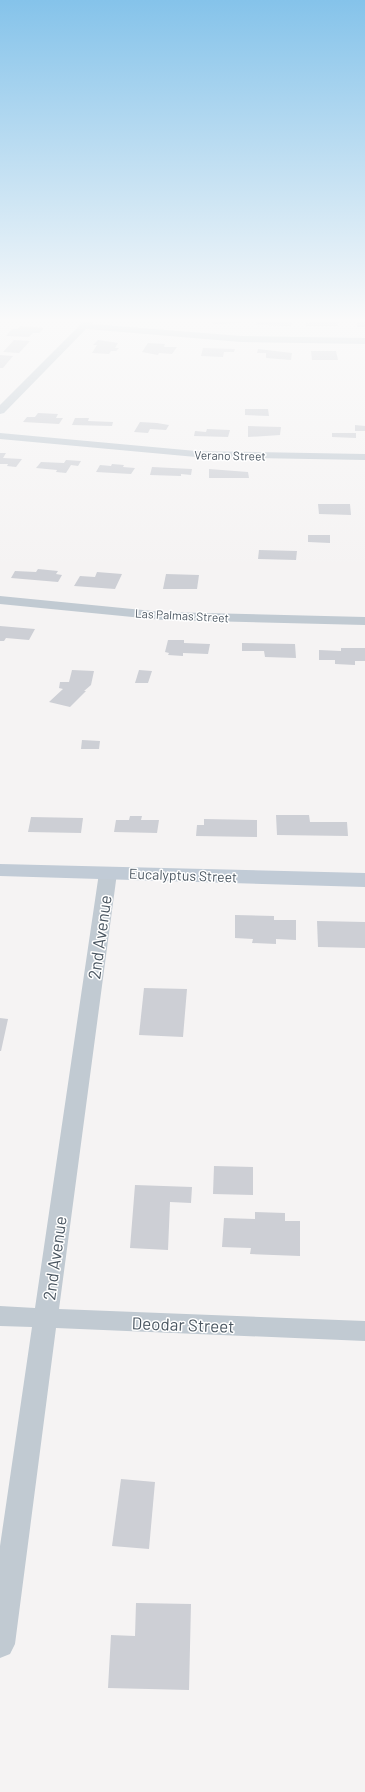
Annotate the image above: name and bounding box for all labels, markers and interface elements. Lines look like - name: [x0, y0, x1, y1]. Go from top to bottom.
- street label: Verano Street: [194, 447, 266, 463]
- street label: Las Palmas Street: [135, 606, 229, 624]
- street label: Eucalyptus Street: [129, 865, 237, 885]
- street label: 2nd Avenue: [83, 894, 115, 980]
- street label: 2nd Avenue: [38, 1215, 70, 1301]
- street label: Deodar Street: [131, 1312, 235, 1336]

